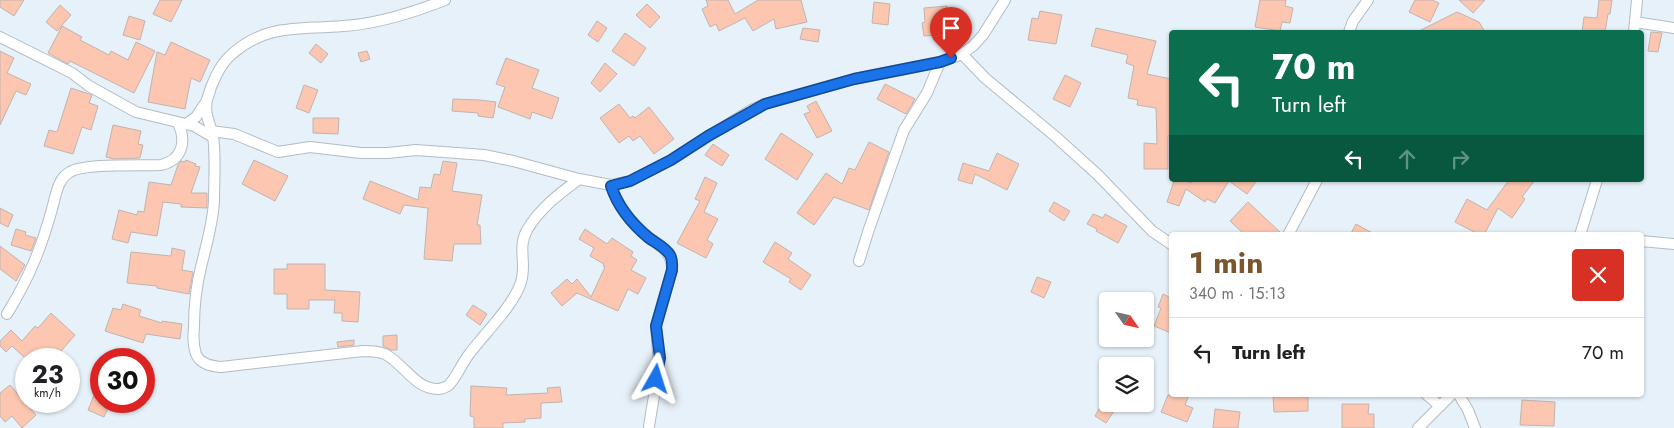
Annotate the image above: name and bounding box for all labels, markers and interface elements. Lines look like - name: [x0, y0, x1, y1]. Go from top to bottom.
- pin: [930, 7, 972, 58]
- icon: arrive: [937, 14, 965, 42]
- text: 70 m: [1272, 42, 1355, 92]
- icon: left: [1189, 50, 1254, 115]
- text: Turn left: [1272, 88, 1346, 120]
- icon: left: [1340, 145, 1368, 173]
- icon: ahead: [1393, 145, 1421, 173]
- icon: right: [1446, 145, 1474, 173]
- text: 1 min: [1189, 241, 1263, 284]
- button: close: [1572, 249, 1624, 301]
- text: 340 m · 15:13: [1189, 282, 1285, 305]
- north arrow: [1099, 292, 1154, 348]
- map controls: [1099, 292, 1154, 412]
- icon: left: [1189, 339, 1217, 367]
- text: Turn left: [1232, 339, 1305, 366]
- text: 70 m: [1582, 339, 1624, 366]
- speed limit sign: 30: [90, 348, 155, 413]
- position arrow: [629, 352, 681, 404]
- text: 23: [32, 356, 63, 392]
- button: layers: [1099, 357, 1154, 412]
- text: km/h: [34, 384, 61, 402]

